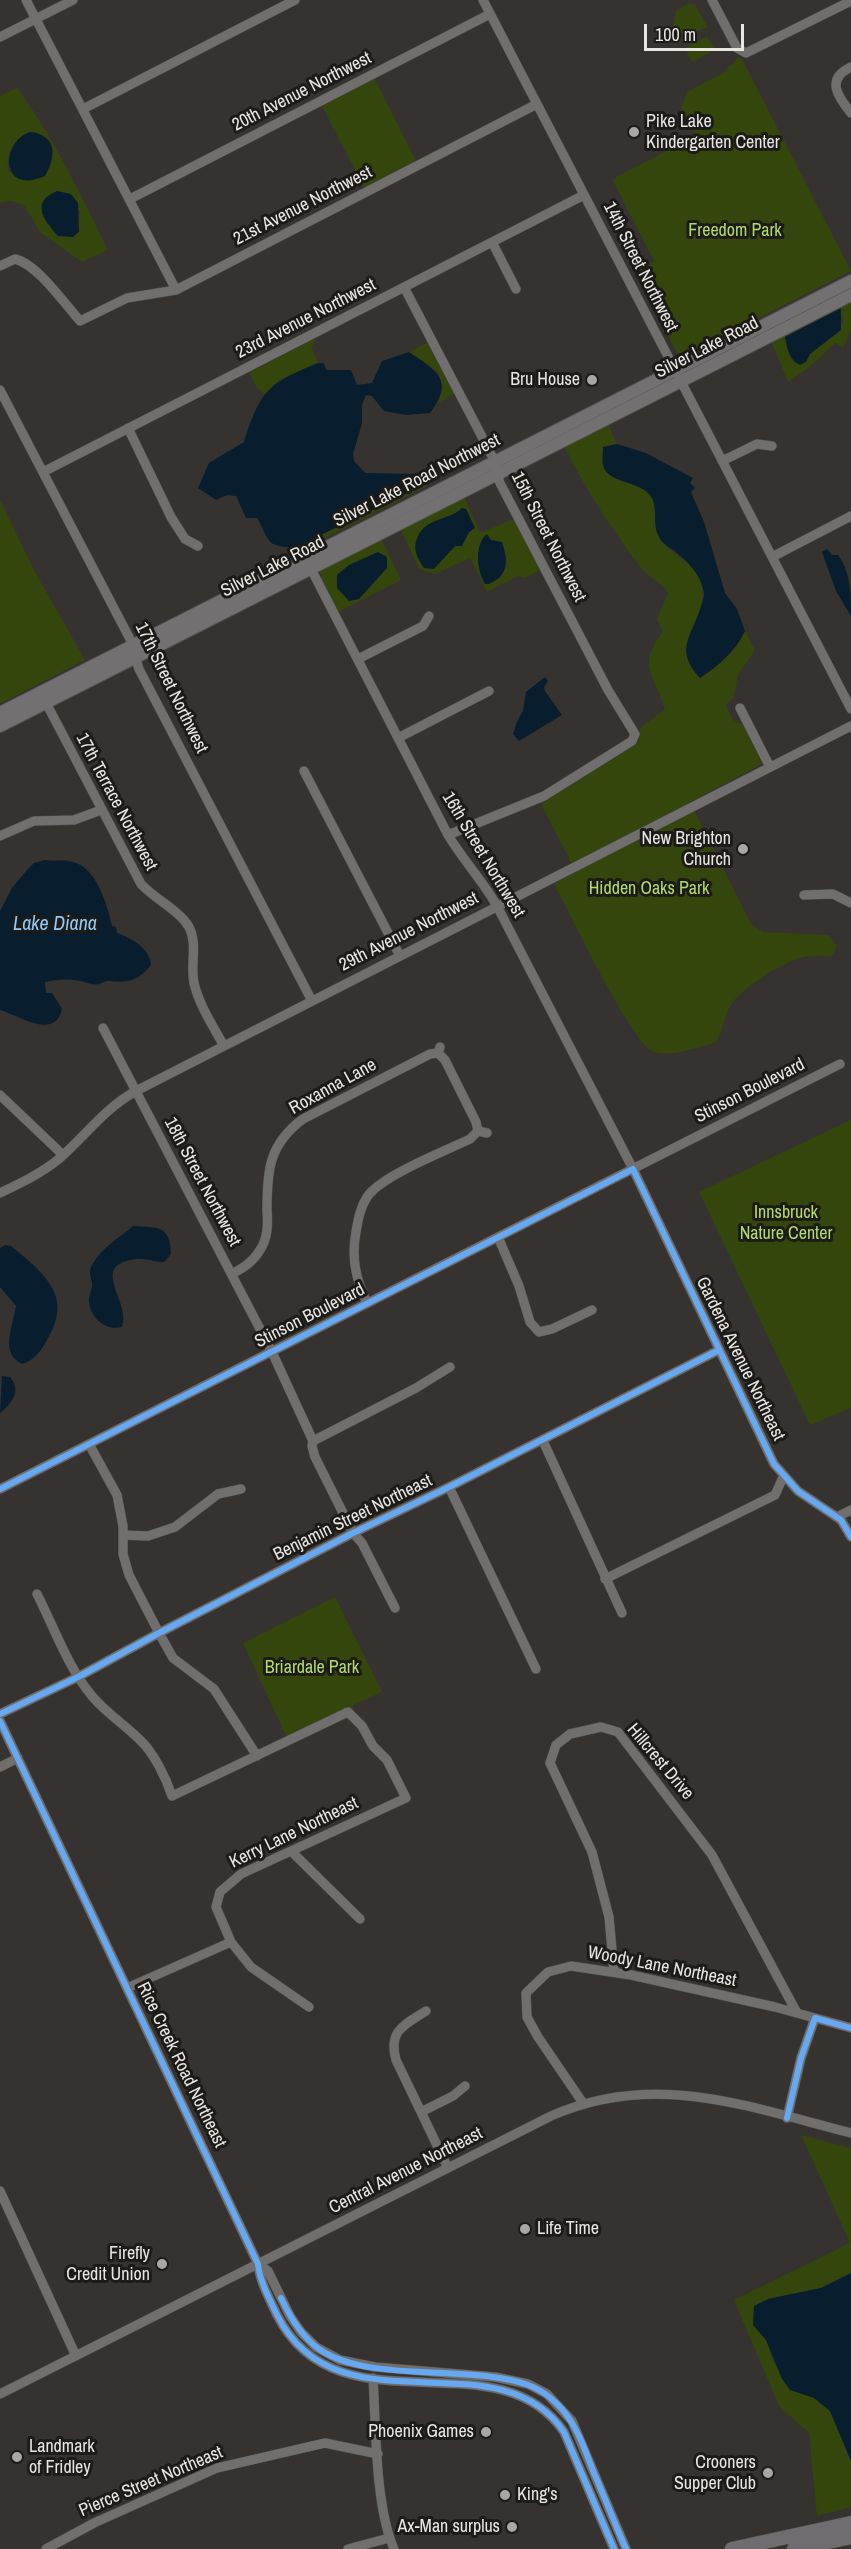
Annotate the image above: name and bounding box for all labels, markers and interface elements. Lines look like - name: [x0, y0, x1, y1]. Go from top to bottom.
- scale bar: [647, 12, 748, 50]
- text: 100 m: [655, 22, 696, 47]
- street label: 20th Avenue Northwest: [229, 48, 375, 136]
- place label: Pike Lake Kindergarten Center: [646, 111, 780, 154]
- marker: Pike Lake Kindergarten Center: [627, 125, 641, 139]
- street label: 21st Avenue Northwest: [230, 162, 376, 250]
- street label: 14th Street Northwest: [598, 198, 682, 336]
- park label: Freedom Park: [688, 220, 782, 242]
- street label: 23rd Avenue Northwest: [232, 274, 380, 364]
- street label: Silver Lake Road: [652, 313, 762, 383]
- place label: Bru House: [510, 369, 580, 391]
- marker: Bru House: [585, 373, 599, 387]
- street label: Silver Lake Road Northwest: [330, 430, 504, 532]
- street label: 15th Street Northwest: [506, 468, 590, 606]
- street label: Silver Lake Road: [218, 532, 328, 602]
- street label: 17th Street Northwest: [130, 619, 212, 757]
- street label: 17th Terrace Northwest: [71, 730, 161, 874]
- street label: 16th Street Northwest: [437, 788, 529, 922]
- place label: New Brighton Church: [642, 828, 731, 870]
- marker: New Brighton Church: [736, 842, 750, 856]
- park label: Hidden Oaks Park: [589, 878, 709, 900]
- street label: 29th Avenue Northwest: [336, 888, 482, 976]
- water label: Lake Diana: [13, 913, 97, 937]
- street label: Roxanna Lane: [286, 1054, 380, 1120]
- street label: Stinson Boulevard: [691, 1054, 809, 1128]
- street label: 18th Street Northwest: [159, 1114, 245, 1250]
- park label: Innsbruck Nature Center: [740, 1202, 832, 1244]
- street label: Gardena Avenue Northeast: [691, 1274, 789, 1444]
- street label: Stinson Boulevard: [251, 1279, 369, 1353]
- street label: Benjamin Street Northeast: [270, 1470, 436, 1566]
- park label: Briardale Park: [265, 1657, 359, 1679]
- street label: Hillcrest Drive: [622, 1720, 698, 1804]
- street label: Kerry Lane Northeast: [226, 1793, 362, 1873]
- street label: Woody Lane Northeast: [586, 1942, 738, 1992]
- street label: Rice Creek Road Northeast: [132, 1979, 230, 2151]
- street label: Central Avenue Northeast: [326, 2123, 486, 2219]
- place label: Life Time: [537, 2218, 599, 2240]
- marker: Life Time: [518, 2222, 532, 2236]
- place label: Firefly Credit Union: [66, 2243, 150, 2286]
- marker: Firefly Credit Union: [155, 2257, 169, 2271]
- place label: Phoenix Games: [368, 2421, 474, 2443]
- marker: Phoenix Games: [479, 2425, 493, 2439]
- place label: Landmark of Fridley: [29, 2436, 95, 2478]
- street label: Pierce Street Northeast: [76, 2442, 226, 2522]
- marker: Landmark of Fridley: [10, 2450, 24, 2464]
- place label: Crooners Supper Club: [674, 2452, 756, 2494]
- marker: Crooners Supper Club: [761, 2466, 775, 2480]
- place label: King's: [517, 2484, 558, 2506]
- marker: King's: [498, 2488, 512, 2502]
- place label: Ax-Man surplus: [397, 2516, 500, 2538]
- marker: Ax-Man surplus: [505, 2520, 519, 2534]

